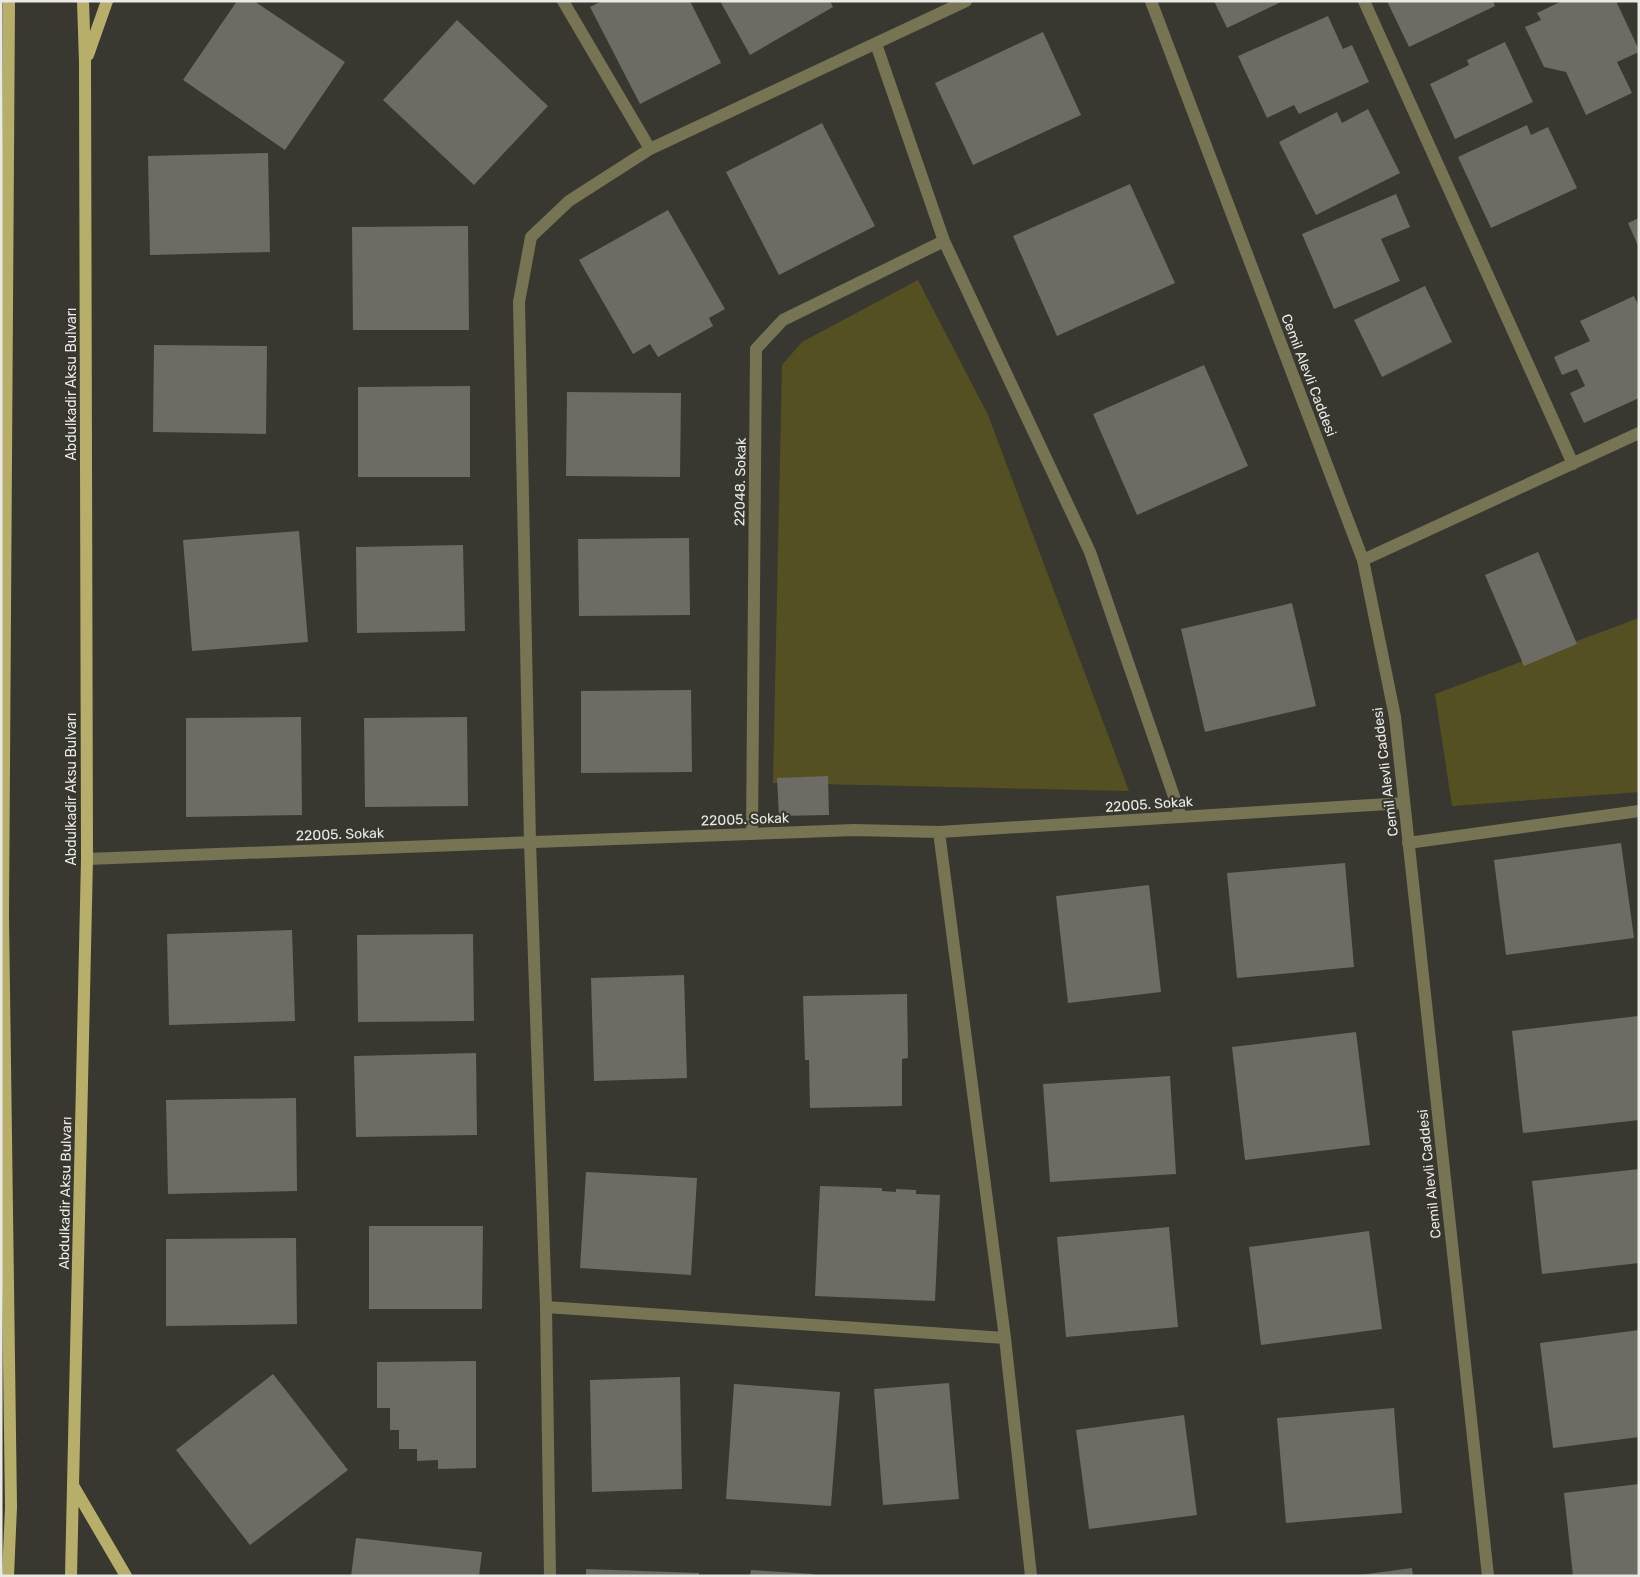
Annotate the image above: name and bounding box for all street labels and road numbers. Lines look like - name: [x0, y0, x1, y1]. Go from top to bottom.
- street label: Abdulkadir Aksu Bulvarı: [63, 307, 80, 461]
- street label: Cemil Alevli Caddesi: [1277, 312, 1340, 439]
- street label: 22048. Sokak: [731, 437, 750, 526]
- street label: Cemil Alevli Caddesi: [1369, 706, 1402, 837]
- street label: Abdulkadir Aksu Bulvarı: [63, 712, 80, 866]
- street label: 22005. Sokak: [1104, 793, 1194, 816]
- street label: 22005. Sokak: [701, 809, 790, 830]
- street label: 22005. Sokak: [296, 824, 385, 845]
- street label: Cemil Alevli Caddesi: [1414, 1108, 1445, 1239]
- street label: Abdulkadir Aksu Bulvarı: [56, 1116, 75, 1270]

